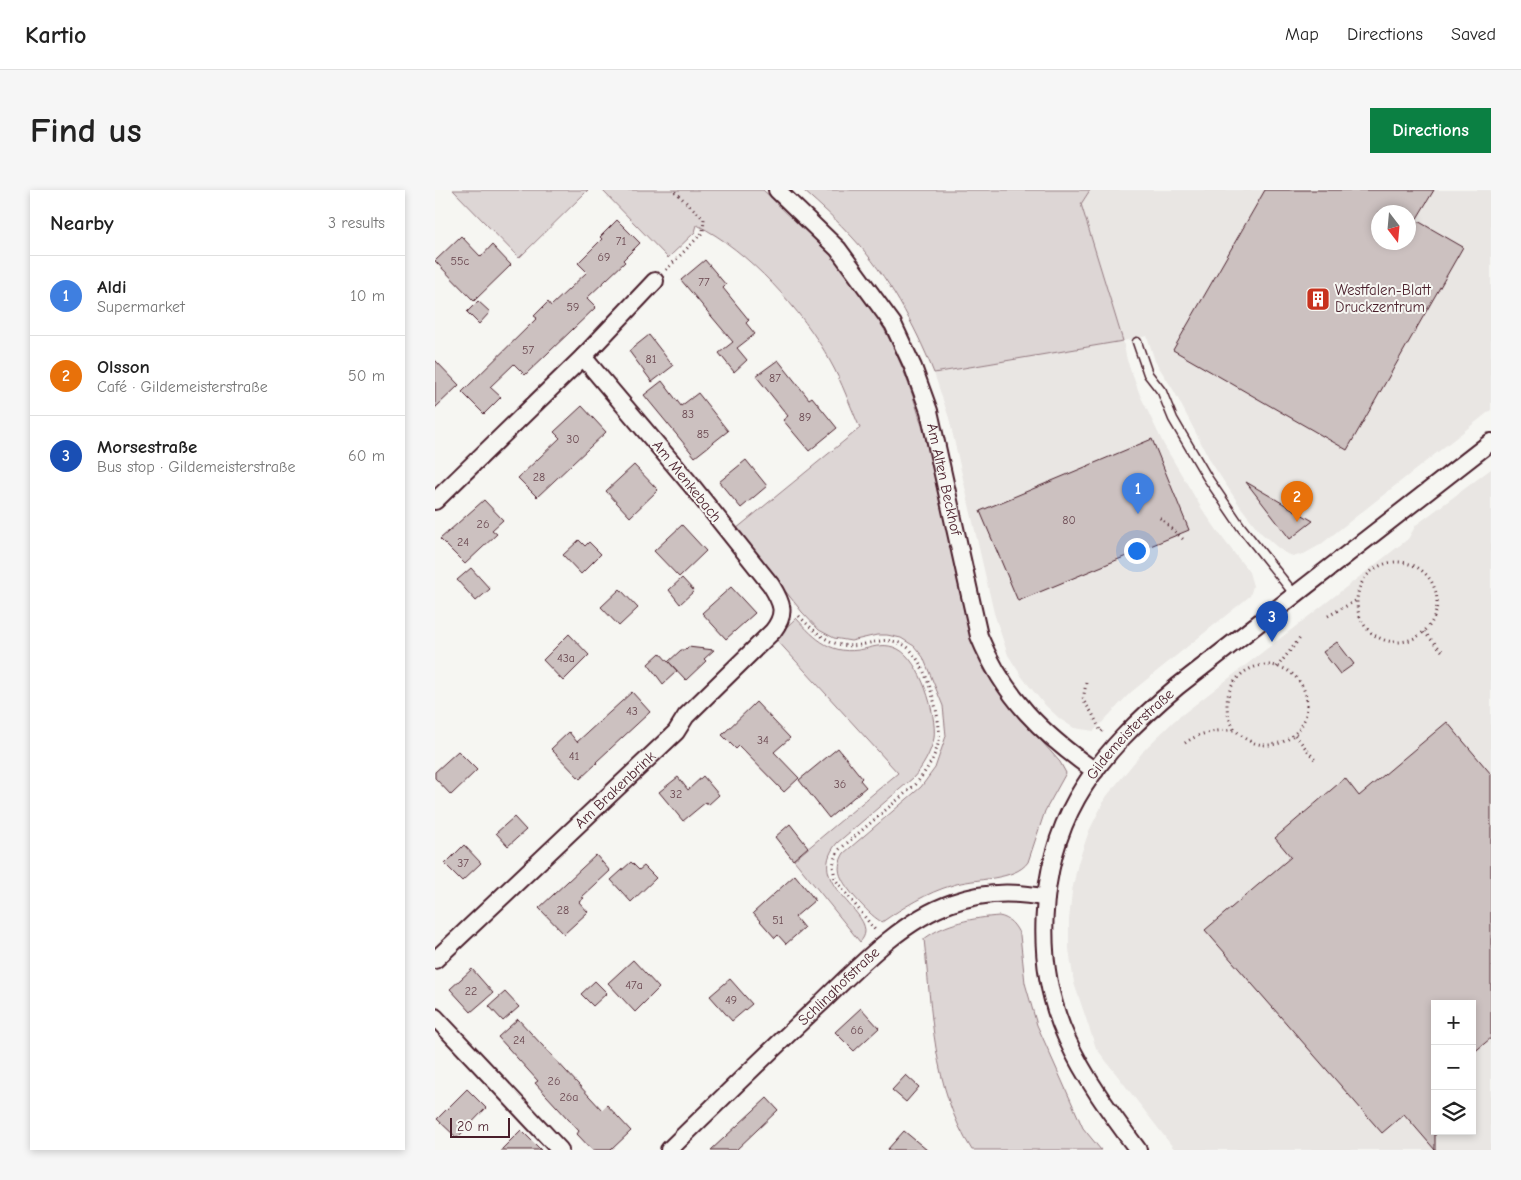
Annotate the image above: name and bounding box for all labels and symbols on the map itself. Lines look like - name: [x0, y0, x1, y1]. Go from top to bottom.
- north arrow: [1371, 205, 1416, 250]
- house number: 71: [616, 234, 626, 248]
- house number: 69: [598, 250, 610, 264]
- house number: 55c: [451, 254, 470, 268]
- house number: 77: [698, 275, 710, 289]
- place label: Westfalen-Blatt Druckzentrum: [1335, 281, 1431, 316]
- building icon: Westfalen-Blatt Druckzentrum: [1305, 286, 1331, 312]
- house number: 59: [567, 300, 579, 314]
- house number: 57: [522, 343, 534, 357]
- house number: 81: [646, 352, 657, 366]
- house number: 87: [769, 371, 781, 385]
- house number: 83: [682, 407, 694, 421]
- house number: 89: [799, 410, 811, 424]
- street label: Am Alten Beckhof: [923, 421, 966, 538]
- house number: 85: [697, 427, 709, 441]
- house number: 30: [566, 432, 580, 446]
- street label: Am Menkebach: [649, 436, 725, 526]
- house number: 28: [533, 470, 545, 484]
- pin: 1: [1122, 473, 1154, 514]
- pin: 2: [1281, 481, 1313, 522]
- house number: 80: [1062, 513, 1076, 527]
- house number: 26: [477, 517, 489, 531]
- house number: 24: [457, 535, 469, 549]
- your location: [1124, 538, 1150, 564]
- pin: 3: [1256, 601, 1288, 642]
- house number: 43a: [557, 651, 575, 665]
- street label: Gildemeisterstraße: [1082, 684, 1178, 783]
- house number: 43: [626, 704, 638, 718]
- house number: 34: [757, 733, 769, 747]
- street label: Am Brakenbrink: [571, 747, 660, 832]
- house number: 41: [569, 749, 580, 763]
- house number: 36: [834, 777, 846, 791]
- house number: 32: [670, 787, 682, 801]
- house number: 37: [457, 856, 469, 870]
- house number: 28: [557, 903, 569, 917]
- house number: 51: [772, 913, 784, 927]
- street label: Schlinghofstraße: [794, 943, 884, 1029]
- house number: 47a: [625, 978, 643, 992]
- house number: 22: [465, 984, 477, 998]
- house number: 49: [725, 993, 737, 1007]
- house number: 66: [850, 1023, 864, 1037]
- house number: 24: [513, 1033, 525, 1047]
- house number: 26: [548, 1074, 560, 1088]
- house number: 26a: [560, 1090, 578, 1104]
- scale bar: [450, 1115, 510, 1138]

